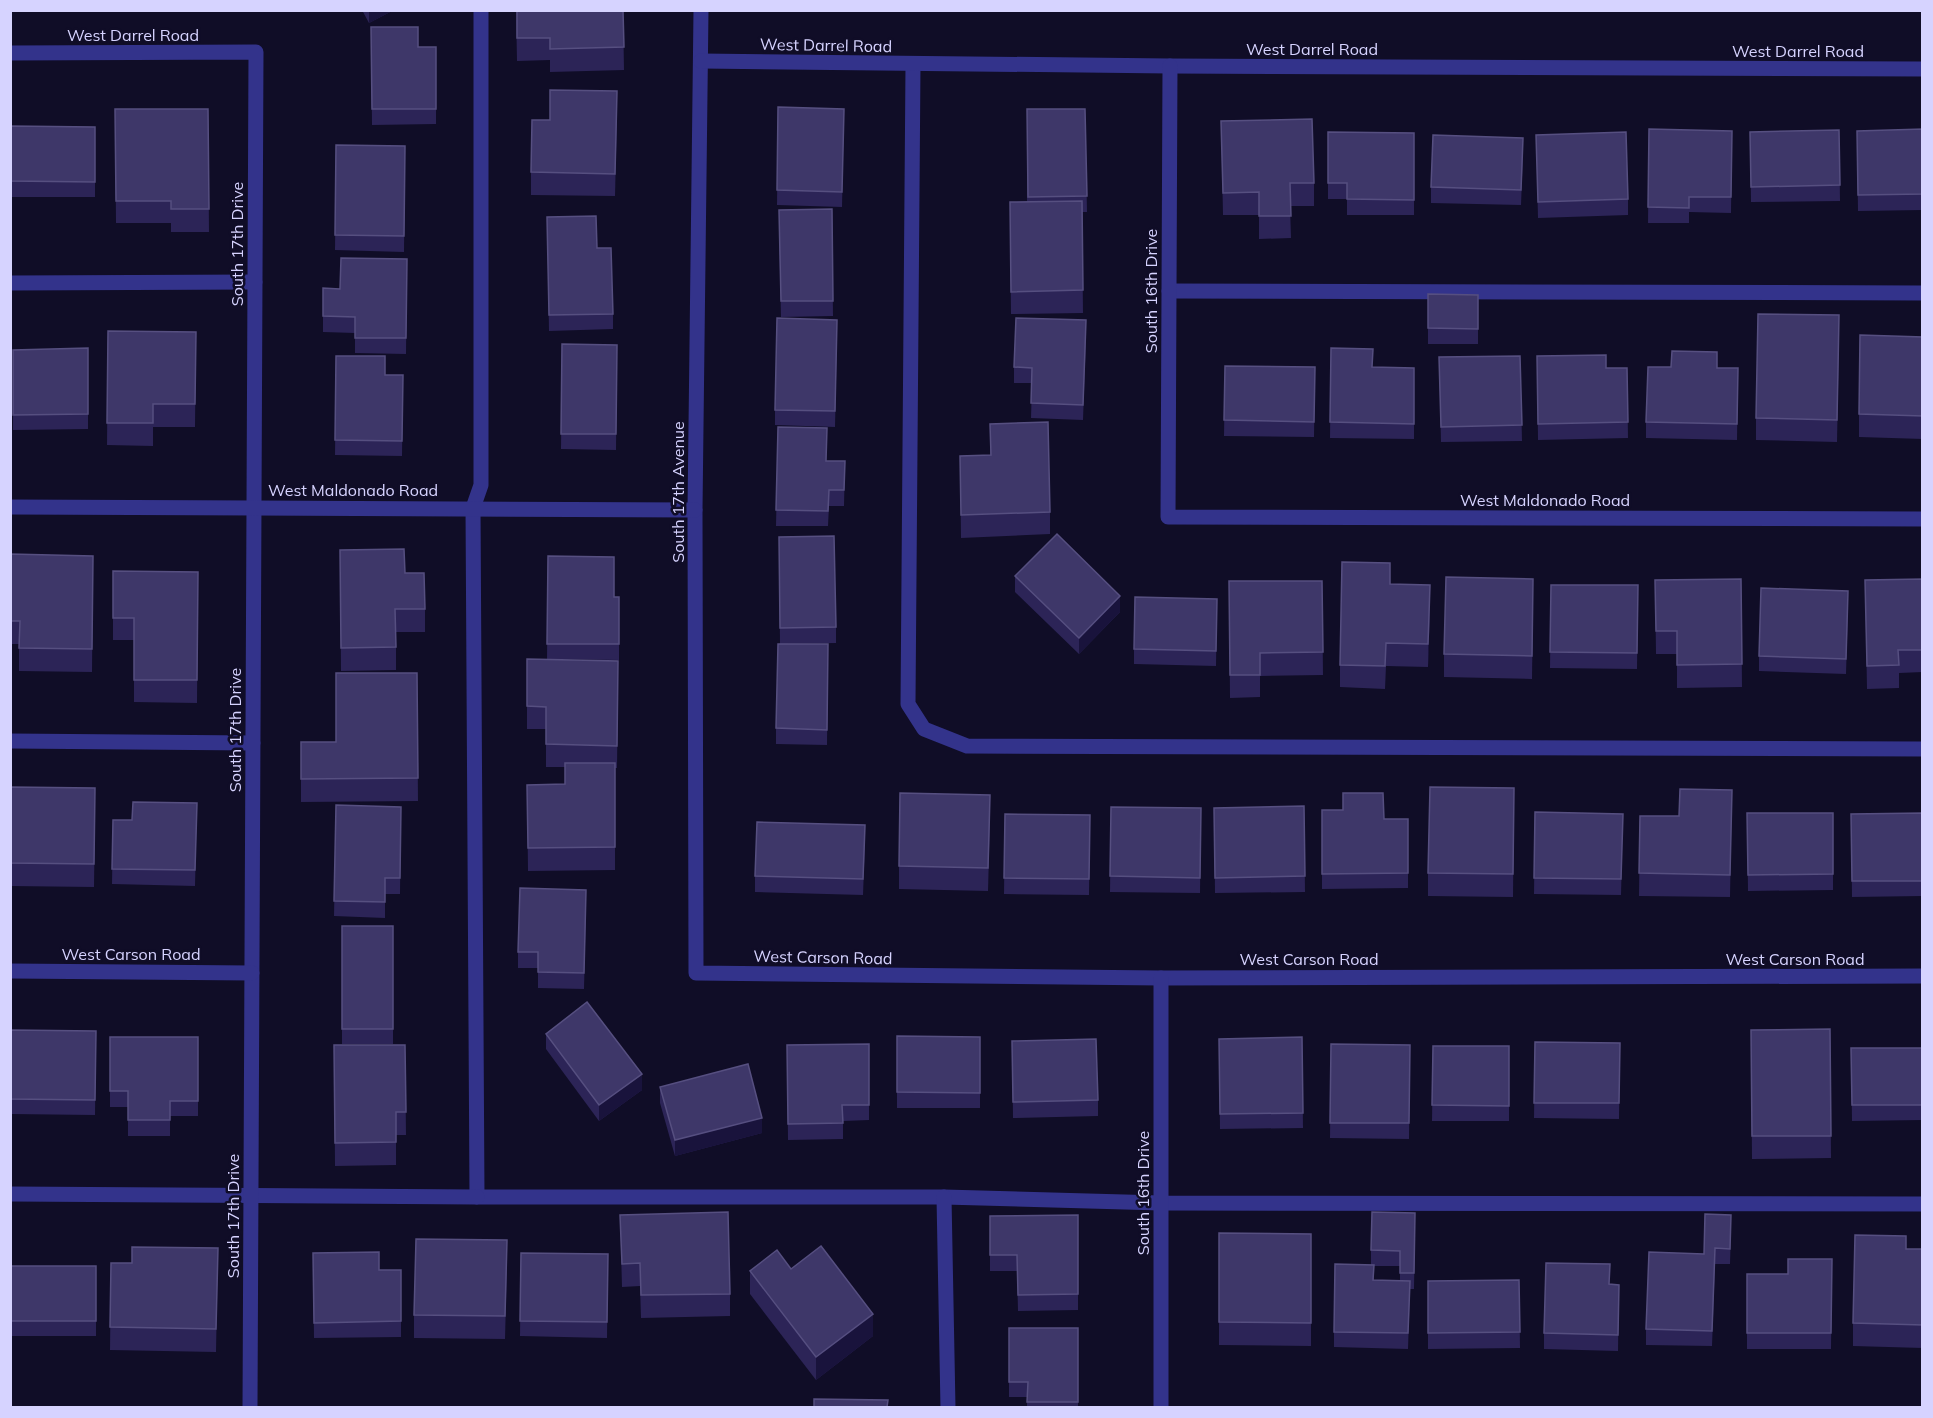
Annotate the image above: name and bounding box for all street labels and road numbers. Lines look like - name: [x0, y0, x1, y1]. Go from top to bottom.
- street label: West Darrel Road: [67, 25, 199, 45]
- street label: West Darrel Road: [760, 34, 892, 56]
- street label: West Darrel Road: [1246, 39, 1378, 59]
- street label: West Darrel Road: [1732, 41, 1864, 61]
- street label: South 17th Drive: [227, 182, 247, 306]
- street label: South 16th Drive: [1141, 229, 1161, 353]
- street label: South 17th Avenue: [668, 421, 688, 563]
- street label: West Maldonado Road: [268, 480, 438, 500]
- street label: West Maldonado Road: [1460, 490, 1630, 510]
- street label: South 17th Drive: [225, 668, 245, 792]
- street label: West Carson Road: [61, 944, 201, 964]
- street label: West Carson Road: [753, 946, 893, 968]
- street label: West Carson Road: [1239, 949, 1379, 969]
- street label: West Carson Road: [1725, 949, 1865, 969]
- street label: South 16th Drive: [1133, 1131, 1153, 1255]
- street label: South 17th Drive: [223, 1154, 243, 1278]

